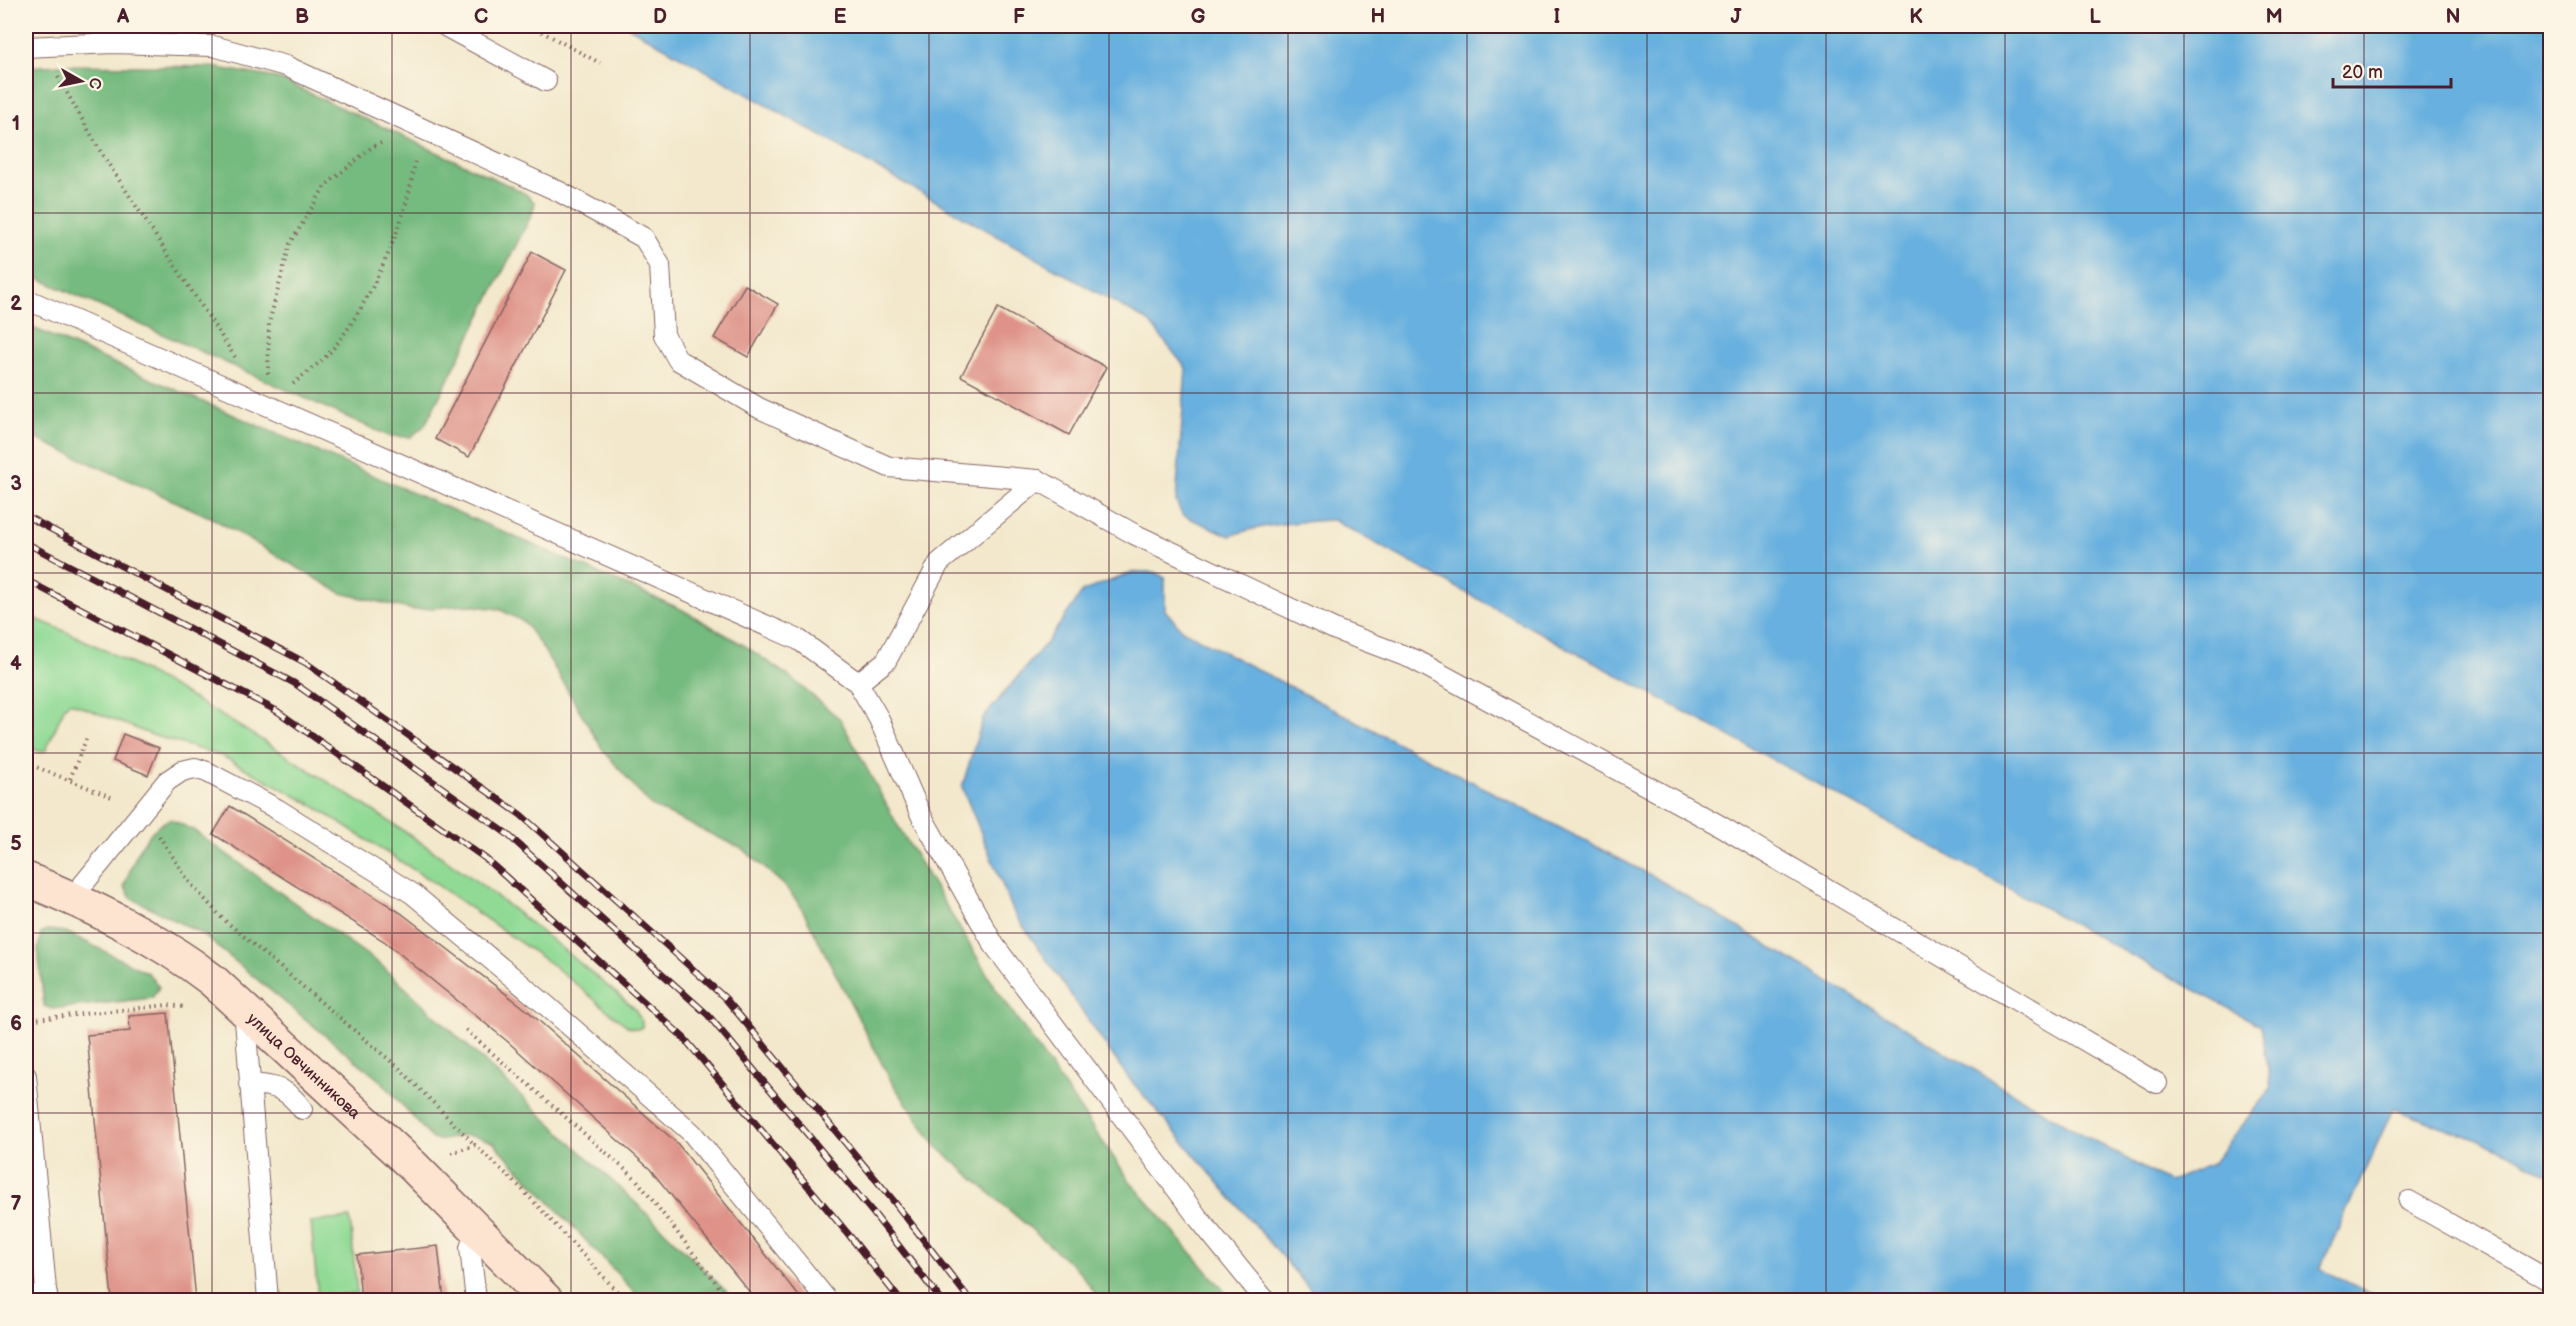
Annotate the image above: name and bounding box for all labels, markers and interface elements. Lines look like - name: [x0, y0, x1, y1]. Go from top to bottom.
- text: A: [116, 5, 130, 29]
- text: B: [295, 5, 309, 29]
- text: C: [474, 5, 488, 29]
- text: D: [653, 5, 667, 29]
- text: E: [834, 5, 847, 29]
- text: F: [1013, 5, 1025, 29]
- text: G: [1191, 5, 1206, 29]
- text: H: [1371, 5, 1385, 29]
- text: I: [1554, 5, 1560, 29]
- text: J: [1731, 5, 1743, 29]
- text: K: [1909, 5, 1923, 29]
- text: L: [2089, 5, 2101, 29]
- text: M: [2265, 5, 2283, 29]
- text: N: [2445, 5, 2461, 29]
- north arrow: [51, 51, 111, 111]
- scale bar: [2333, 51, 2452, 89]
- text: 20 m: [2342, 62, 2383, 83]
- text: С: [84, 76, 105, 90]
- text: 1: [12, 112, 20, 136]
- text: 2: [10, 292, 22, 316]
- text: 3: [10, 472, 22, 496]
- text: 4: [10, 652, 22, 676]
- text: 5: [10, 832, 22, 856]
- street label: улица Овчинникова: [243, 1009, 364, 1124]
- text: 6: [10, 1012, 22, 1036]
- text: 7: [10, 1192, 22, 1216]

